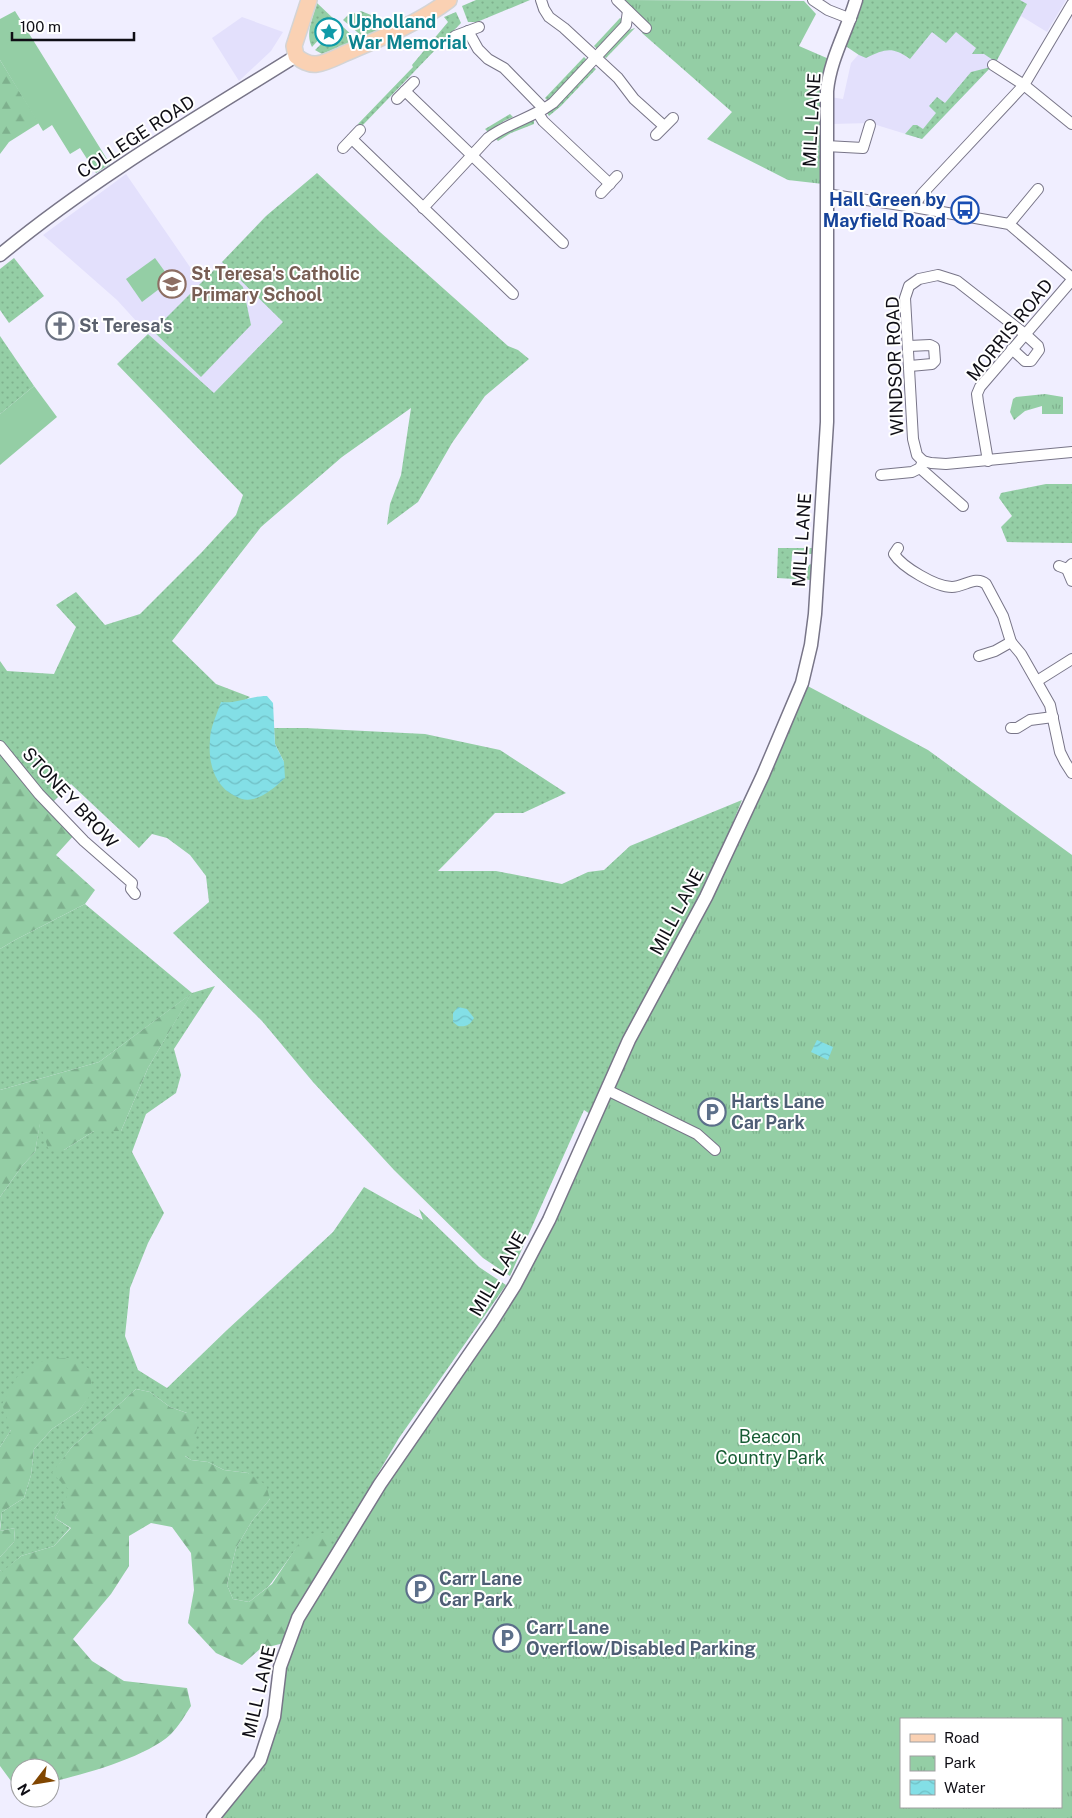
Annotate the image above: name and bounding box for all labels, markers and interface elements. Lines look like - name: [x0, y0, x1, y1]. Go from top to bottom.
- scale bar: [12, 10, 135, 42]
- place label: Upholland War Memorial: [348, 11, 468, 53]
- place icon: Upholland War Memorial: [314, 17, 344, 47]
- text: 100 m: [20, 18, 61, 35]
- street label: MILL LANE: [799, 72, 824, 168]
- street label: COLLEGE ROAD: [73, 91, 199, 182]
- place label: Hall Green by Mayfield Road: [823, 189, 946, 231]
- bus stop icon: Hall Green by Mayfield Road: [950, 195, 980, 225]
- place label: St Teresa's Catholic Primary School: [191, 263, 360, 305]
- school or university icon: St Teresa's Catholic Primary School: [157, 269, 187, 299]
- street label: MORRIS ROAD: [962, 275, 1057, 385]
- street label: WINDSOR ROAD: [882, 296, 907, 436]
- church icon: St Teresa's: [45, 311, 75, 341]
- place label: St Teresa's: [79, 315, 172, 336]
- street label: MILL LANE: [788, 492, 815, 588]
- street label: STONEY BROW: [18, 743, 122, 852]
- street label: MILL LANE: [645, 865, 708, 958]
- place label: Harts Lane Car Park: [731, 1091, 825, 1133]
- parking icon: Harts Lane Car Park: [697, 1097, 727, 1127]
- street label: MILL LANE: [465, 1228, 530, 1320]
- park label: Beacon Country Park: [715, 1426, 825, 1468]
- place label: Carr Lane Car Park: [439, 1568, 522, 1610]
- parking icon: Carr Lane Car Park: [405, 1574, 435, 1604]
- place label: Carr Lane Overflow/Disabled Parking: [526, 1617, 756, 1659]
- parking icon: Carr Lane Overflow/Disabled Parking: [492, 1623, 522, 1653]
- street label: MILL LANE: [238, 1644, 279, 1740]
- legend: [900, 1718, 1062, 1808]
- text: Road: [944, 1729, 980, 1746]
- text: Park: [944, 1754, 976, 1771]
- north arrow: [10, 1758, 60, 1808]
- text: Water: [944, 1779, 986, 1796]
- text: N: [14, 1781, 34, 1799]

